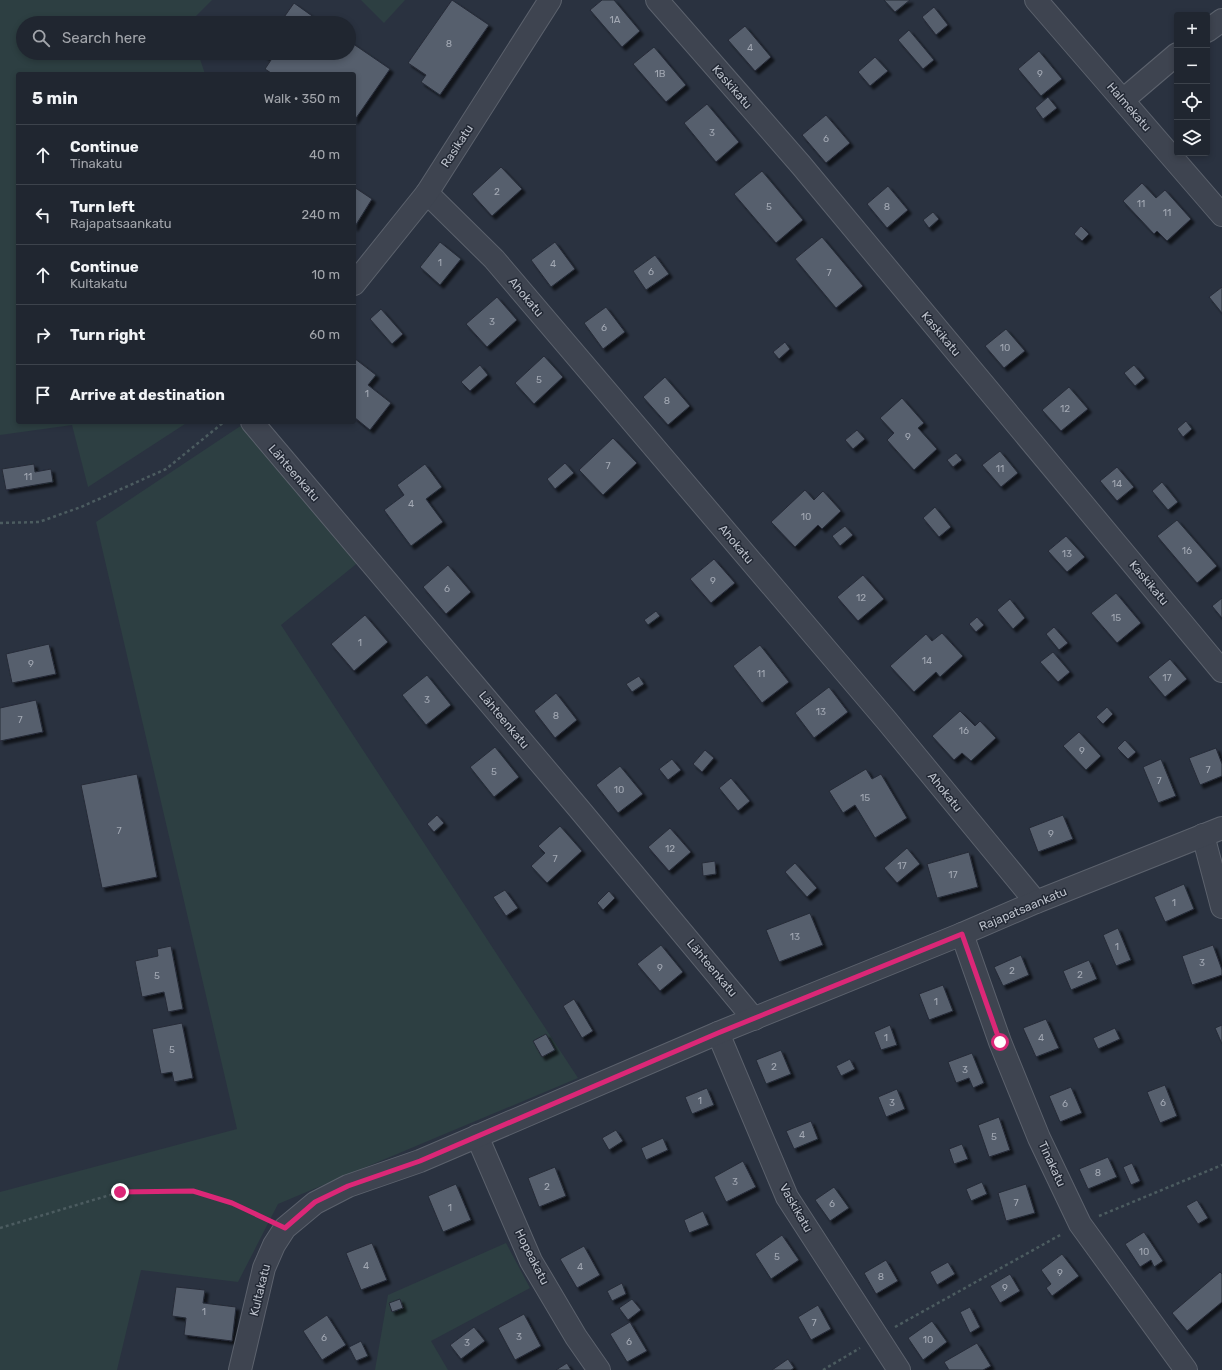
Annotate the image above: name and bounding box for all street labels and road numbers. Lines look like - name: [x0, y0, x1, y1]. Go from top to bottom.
- street label: Kaskikatu: [709, 62, 755, 112]
- street label: Halmekatu: [1104, 80, 1154, 134]
- street label: Rasikatu: [438, 122, 476, 170]
- street label: Ahokatu: [506, 275, 546, 319]
- street label: Kaskikatu: [918, 309, 964, 359]
- street label: Lähteenkatu: [266, 442, 322, 504]
- street label: Ahokatu: [716, 522, 756, 566]
- street label: Kaskikatu: [1126, 558, 1172, 608]
- street label: Lähteenkatu: [476, 688, 532, 752]
- street label: Ahokatu: [925, 769, 965, 815]
- street label: Rajapatsaankatu: [977, 884, 1069, 934]
- street label: Lähteenkatu: [684, 936, 740, 1000]
- street label: Tinakatu: [1035, 1139, 1069, 1189]
- street label: Vaskikatu: [777, 1181, 815, 1235]
- street label: Hopeakatu: [512, 1227, 552, 1287]
- street label: Kultakatu: [247, 1263, 273, 1317]

